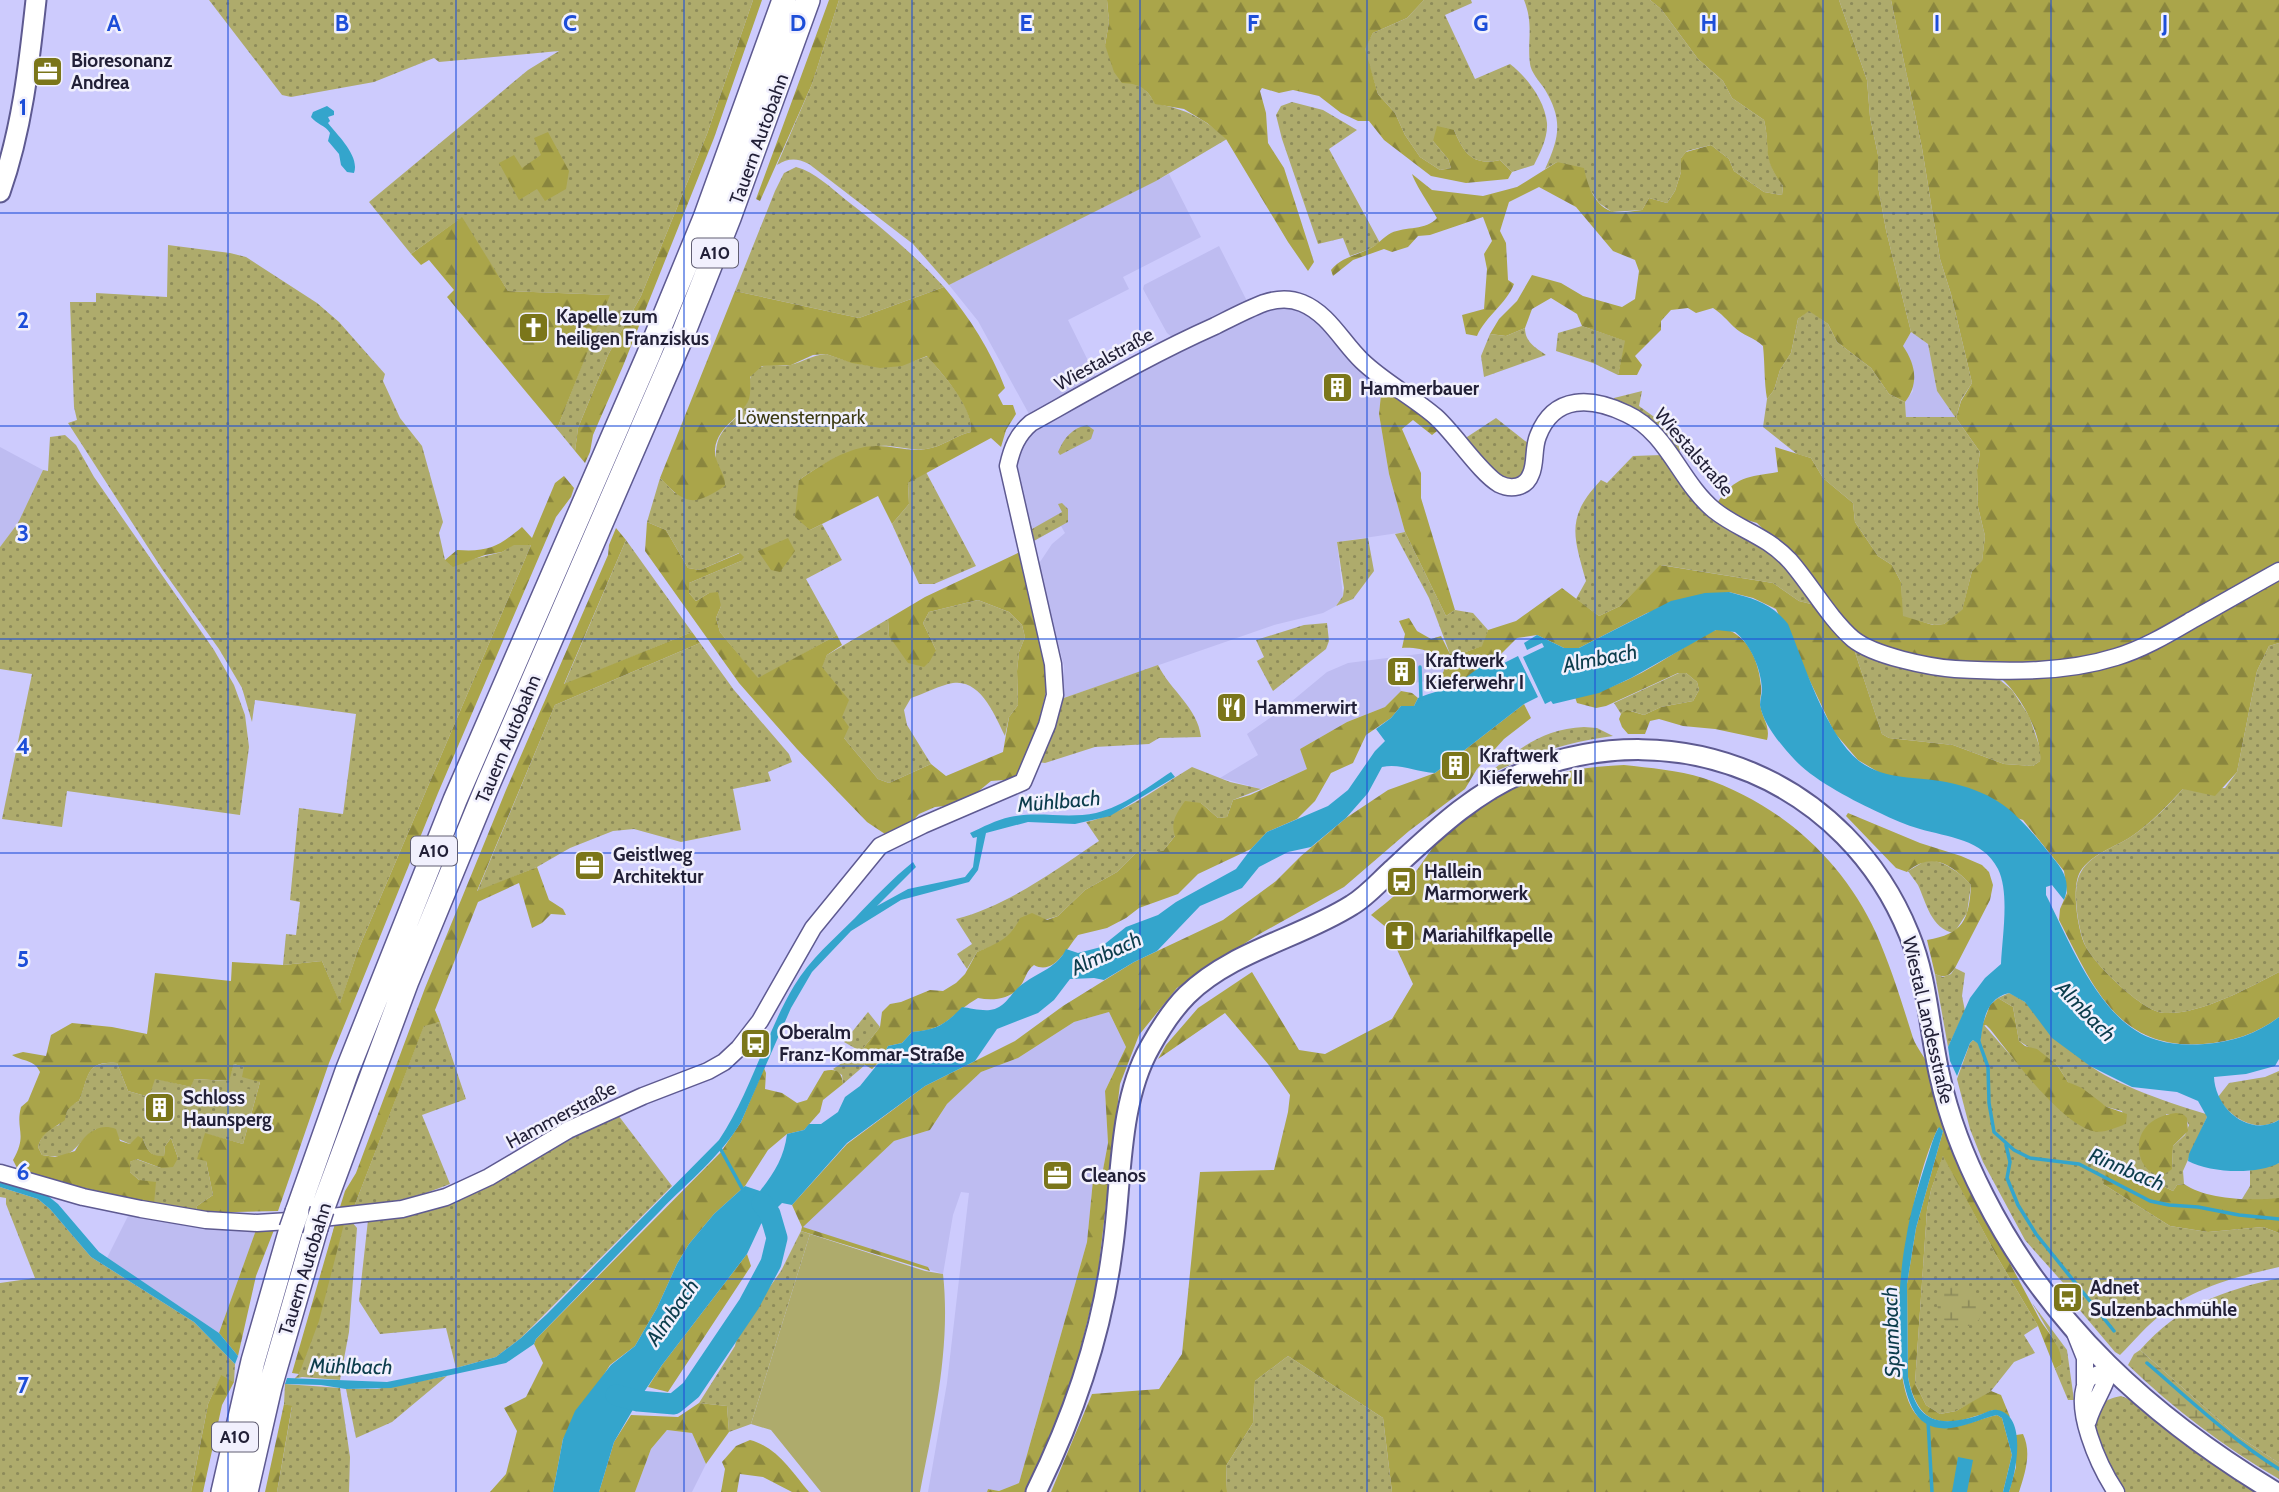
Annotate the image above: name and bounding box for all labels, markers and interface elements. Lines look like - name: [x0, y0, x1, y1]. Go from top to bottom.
- text: A: [107, 9, 122, 37]
- text: B: [335, 9, 349, 37]
- text: C: [563, 9, 577, 37]
- text: D: [790, 9, 806, 37]
- text: E: [1019, 9, 1033, 37]
- text: F: [1247, 9, 1259, 37]
- text: G: [1473, 9, 1489, 37]
- text: H: [1701, 9, 1717, 37]
- text: I: [1934, 9, 1940, 37]
- text: J: [2161, 9, 2168, 37]
- place label: Bioresonanz Andrea: [71, 49, 172, 94]
- office icon: Bioresonanz Andrea: [31, 54, 65, 88]
- street label: Tauern Autobahn: [725, 70, 793, 208]
- text: 1: [19, 93, 27, 121]
- road number: A10: [692, 239, 738, 268]
- place label: Kapelle zum heiligen Franziskus: [556, 305, 709, 350]
- text: 2: [17, 306, 29, 334]
- church icon: Kapelle zum heiligen Franziskus: [516, 310, 550, 344]
- street label: Wiestalstraße: [1051, 322, 1158, 396]
- building icon: Hammerbauer: [1320, 371, 1354, 405]
- place label: Hammerbauer: [1360, 377, 1480, 400]
- street label: Wiestalstraße: [1649, 403, 1739, 501]
- park label: Löwensternpark: [737, 406, 866, 429]
- text: 3: [17, 519, 29, 547]
- water label: Almbach: [1560, 639, 1639, 678]
- place label: Kraftwerk Kieferwehr I: [1425, 649, 1524, 694]
- building icon: Kraftwerk Kieferwehr I: [1385, 654, 1419, 688]
- street label: Tauern Autobahn: [471, 671, 545, 807]
- restaurant icon: Hammerwirt: [1214, 690, 1248, 724]
- place label: Hammerwirt: [1254, 696, 1358, 719]
- text: 4: [16, 732, 30, 760]
- place label: Kraftwerk Kieferwehr II: [1479, 744, 1583, 789]
- building icon: Kraftwerk Kieferwehr II: [1439, 749, 1473, 783]
- water label: Mühlbach: [1016, 785, 1101, 817]
- road number: A10: [411, 836, 457, 866]
- place label: Geistlweg Architektur: [613, 843, 704, 888]
- office icon: Geistlweg Architektur: [573, 848, 607, 882]
- place label: Hallein Marmorwerk: [1424, 860, 1529, 905]
- bus stop icon: Hallein Marmorwerk: [1384, 865, 1418, 899]
- church icon: Mariahilfkapelle: [1382, 918, 1416, 952]
- place label: Mariahilfkapelle: [1422, 924, 1553, 947]
- water label: Almbach: [1066, 926, 1145, 981]
- street label: Wiestal Landesstraße: [1898, 934, 1959, 1106]
- text: 5: [17, 945, 29, 973]
- water label: Almbach: [2050, 975, 2121, 1047]
- place label: Oberalm Franz-Kommar-Straße: [779, 1021, 965, 1066]
- bus stop icon: Oberalm Franz-Kommar-Straße: [739, 1026, 773, 1060]
- street label: Hammerstraße: [502, 1076, 620, 1154]
- place label: Schloss Haunsperg: [183, 1086, 272, 1131]
- building icon: Schloss Haunsperg: [143, 1091, 177, 1125]
- water label: Rinnbach: [2086, 1142, 2168, 1196]
- text: 6: [17, 1158, 29, 1186]
- office icon: Cleanos: [1041, 1158, 1075, 1192]
- place label: Cleanos: [1081, 1164, 1146, 1187]
- street label: Tauern Autobahn: [274, 1200, 336, 1338]
- water label: Almbach: [640, 1274, 704, 1351]
- place label: Adnet Sulzenbachmühle: [2090, 1276, 2237, 1321]
- bus stop icon: Adnet Sulzenbachmühle: [2050, 1281, 2084, 1315]
- water label: Spumbach: [1877, 1286, 1905, 1378]
- water label: Mühlbach: [308, 1353, 393, 1379]
- text: 7: [17, 1371, 29, 1399]
- road number: A10: [212, 1422, 258, 1452]

